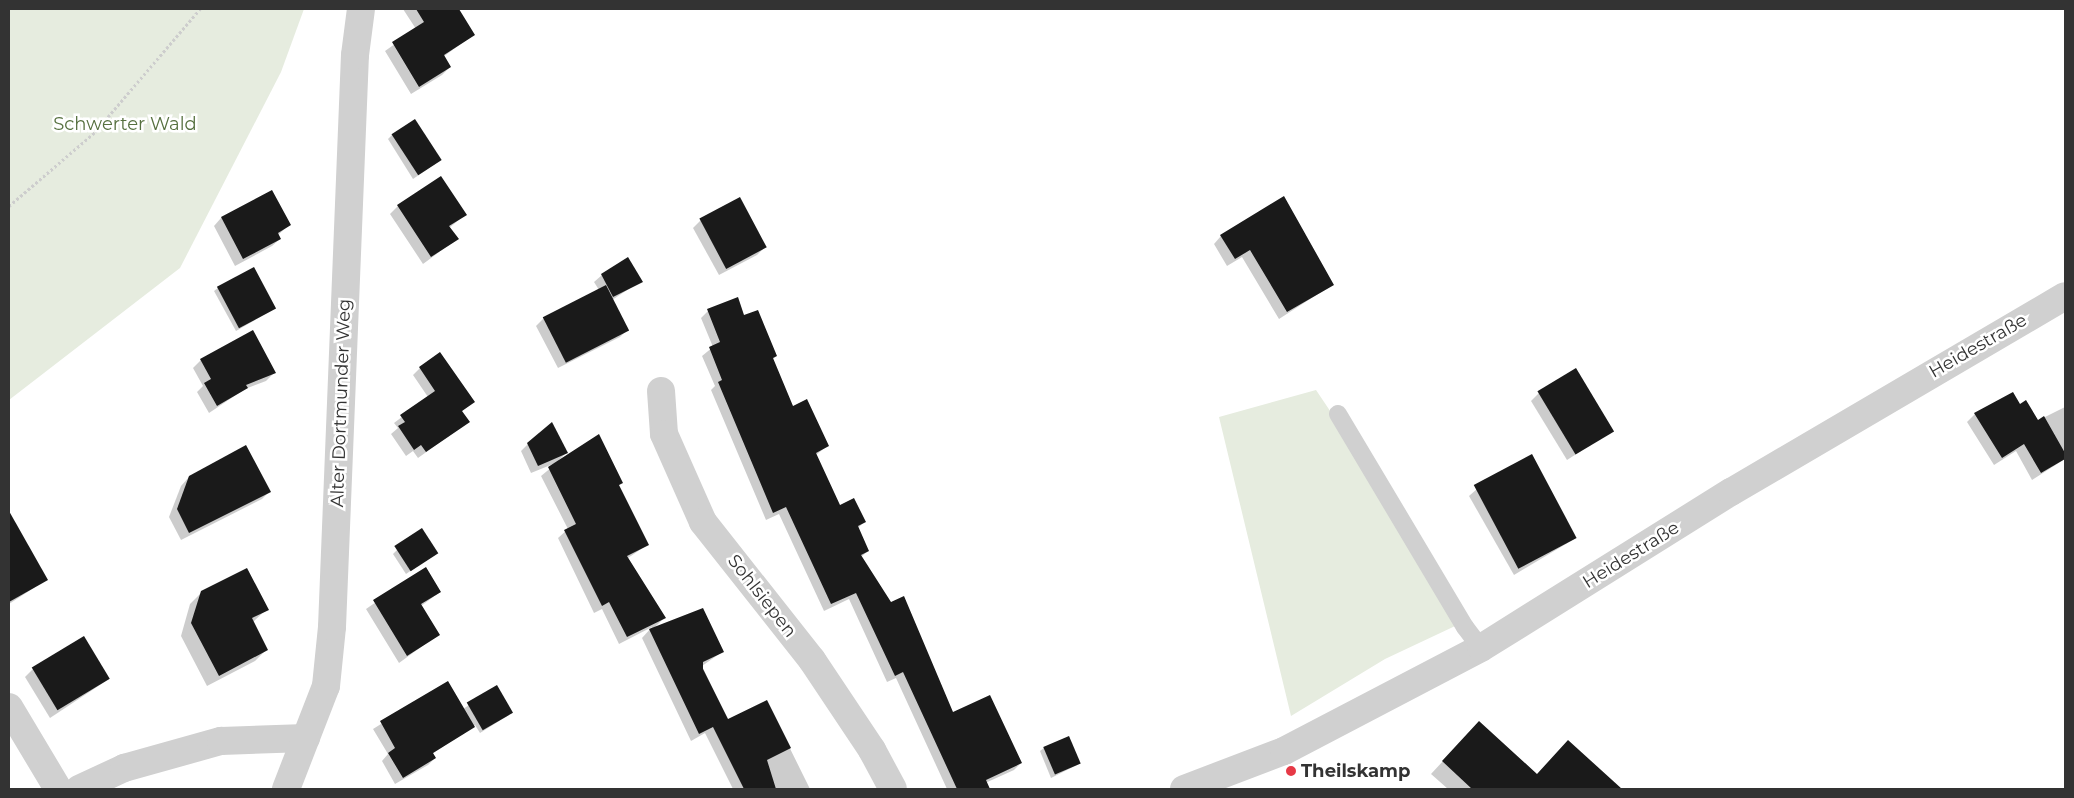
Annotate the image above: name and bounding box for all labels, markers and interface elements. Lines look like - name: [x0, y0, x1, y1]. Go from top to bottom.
- park label: Schwerter Wald: [53, 113, 197, 135]
- street label: Alter Dortmunder Weg: [327, 298, 355, 508]
- street label: Heidestraße: [1925, 309, 2031, 383]
- street label: Heidestraße: [1579, 517, 1683, 593]
- street label: Sohlsiepen: [723, 550, 801, 642]
- place label: Theilskamp: [1301, 760, 1410, 782]
- marker: Theilskamp: [1285, 765, 1297, 777]

